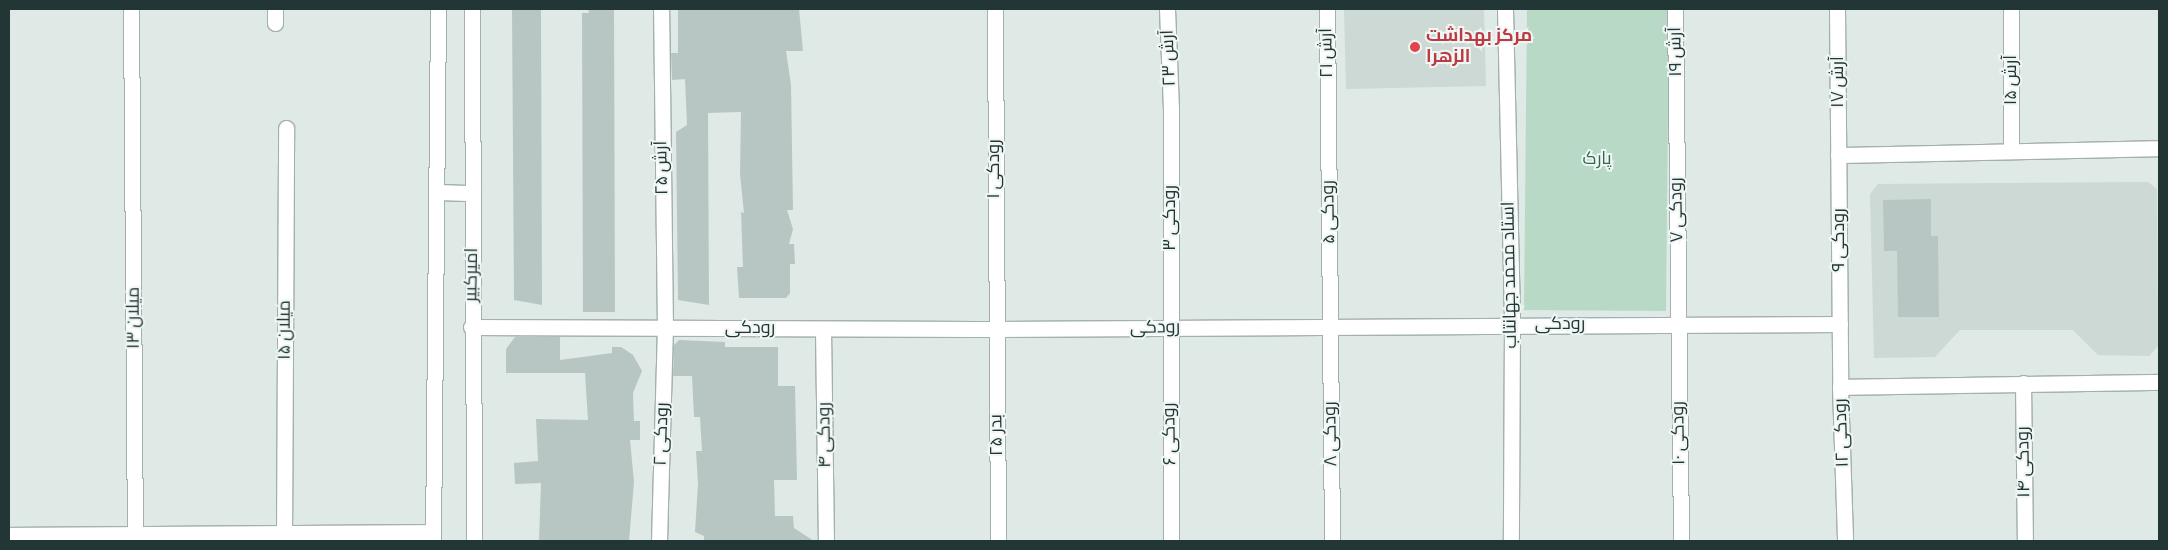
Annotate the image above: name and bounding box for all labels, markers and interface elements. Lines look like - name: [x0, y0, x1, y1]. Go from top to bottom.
- place label: مرکز بهداشت الزهرا: [1426, 26, 1532, 68]
- street label: آرش ۱۹: [1665, 27, 1687, 77]
- street label: آرش ۲۱: [1316, 28, 1338, 78]
- street label: آرش ۲۳: [1157, 29, 1181, 87]
- marker: مرکز بهداشت الزهرا: [1408, 40, 1422, 54]
- street label: آرش ۱۵: [2000, 55, 2022, 105]
- street label: آرش ۱۷: [1827, 56, 1849, 108]
- street label: رودکی ۱: [983, 139, 1005, 199]
- street label: آرش ۲۵: [651, 141, 673, 195]
- park label: پارک: [1583, 148, 1611, 170]
- street label: رودکی ۷: [1666, 177, 1688, 243]
- street label: رودکی ۵: [1318, 180, 1340, 244]
- street label: رودکی ۳: [1159, 185, 1181, 251]
- street label: استاد محمد جهانتاب: [1498, 201, 1522, 349]
- street label: رودکی ۹: [1828, 208, 1850, 272]
- street label: امیرکبیر: [461, 248, 483, 302]
- street label: میلان ۱۳: [123, 287, 145, 349]
- street label: میلان ۱۵: [274, 300, 296, 360]
- street label: رودکی: [1535, 313, 1585, 335]
- street label: رودکی: [725, 317, 775, 339]
- street label: رودکی: [1130, 317, 1180, 339]
- street label: رودکی ۱۲: [1830, 398, 1854, 468]
- street label: رودکی ۸: [1320, 401, 1342, 467]
- street label: رودکی ۱۰: [1668, 401, 1690, 465]
- street label: رودکی ۲: [650, 402, 674, 466]
- street label: رودکی ۴: [814, 402, 836, 468]
- street label: رودکی ۶: [1159, 403, 1181, 465]
- street label: بدر ۲۵: [986, 414, 1008, 456]
- street label: رودکی ۱۴: [2013, 426, 2035, 498]

